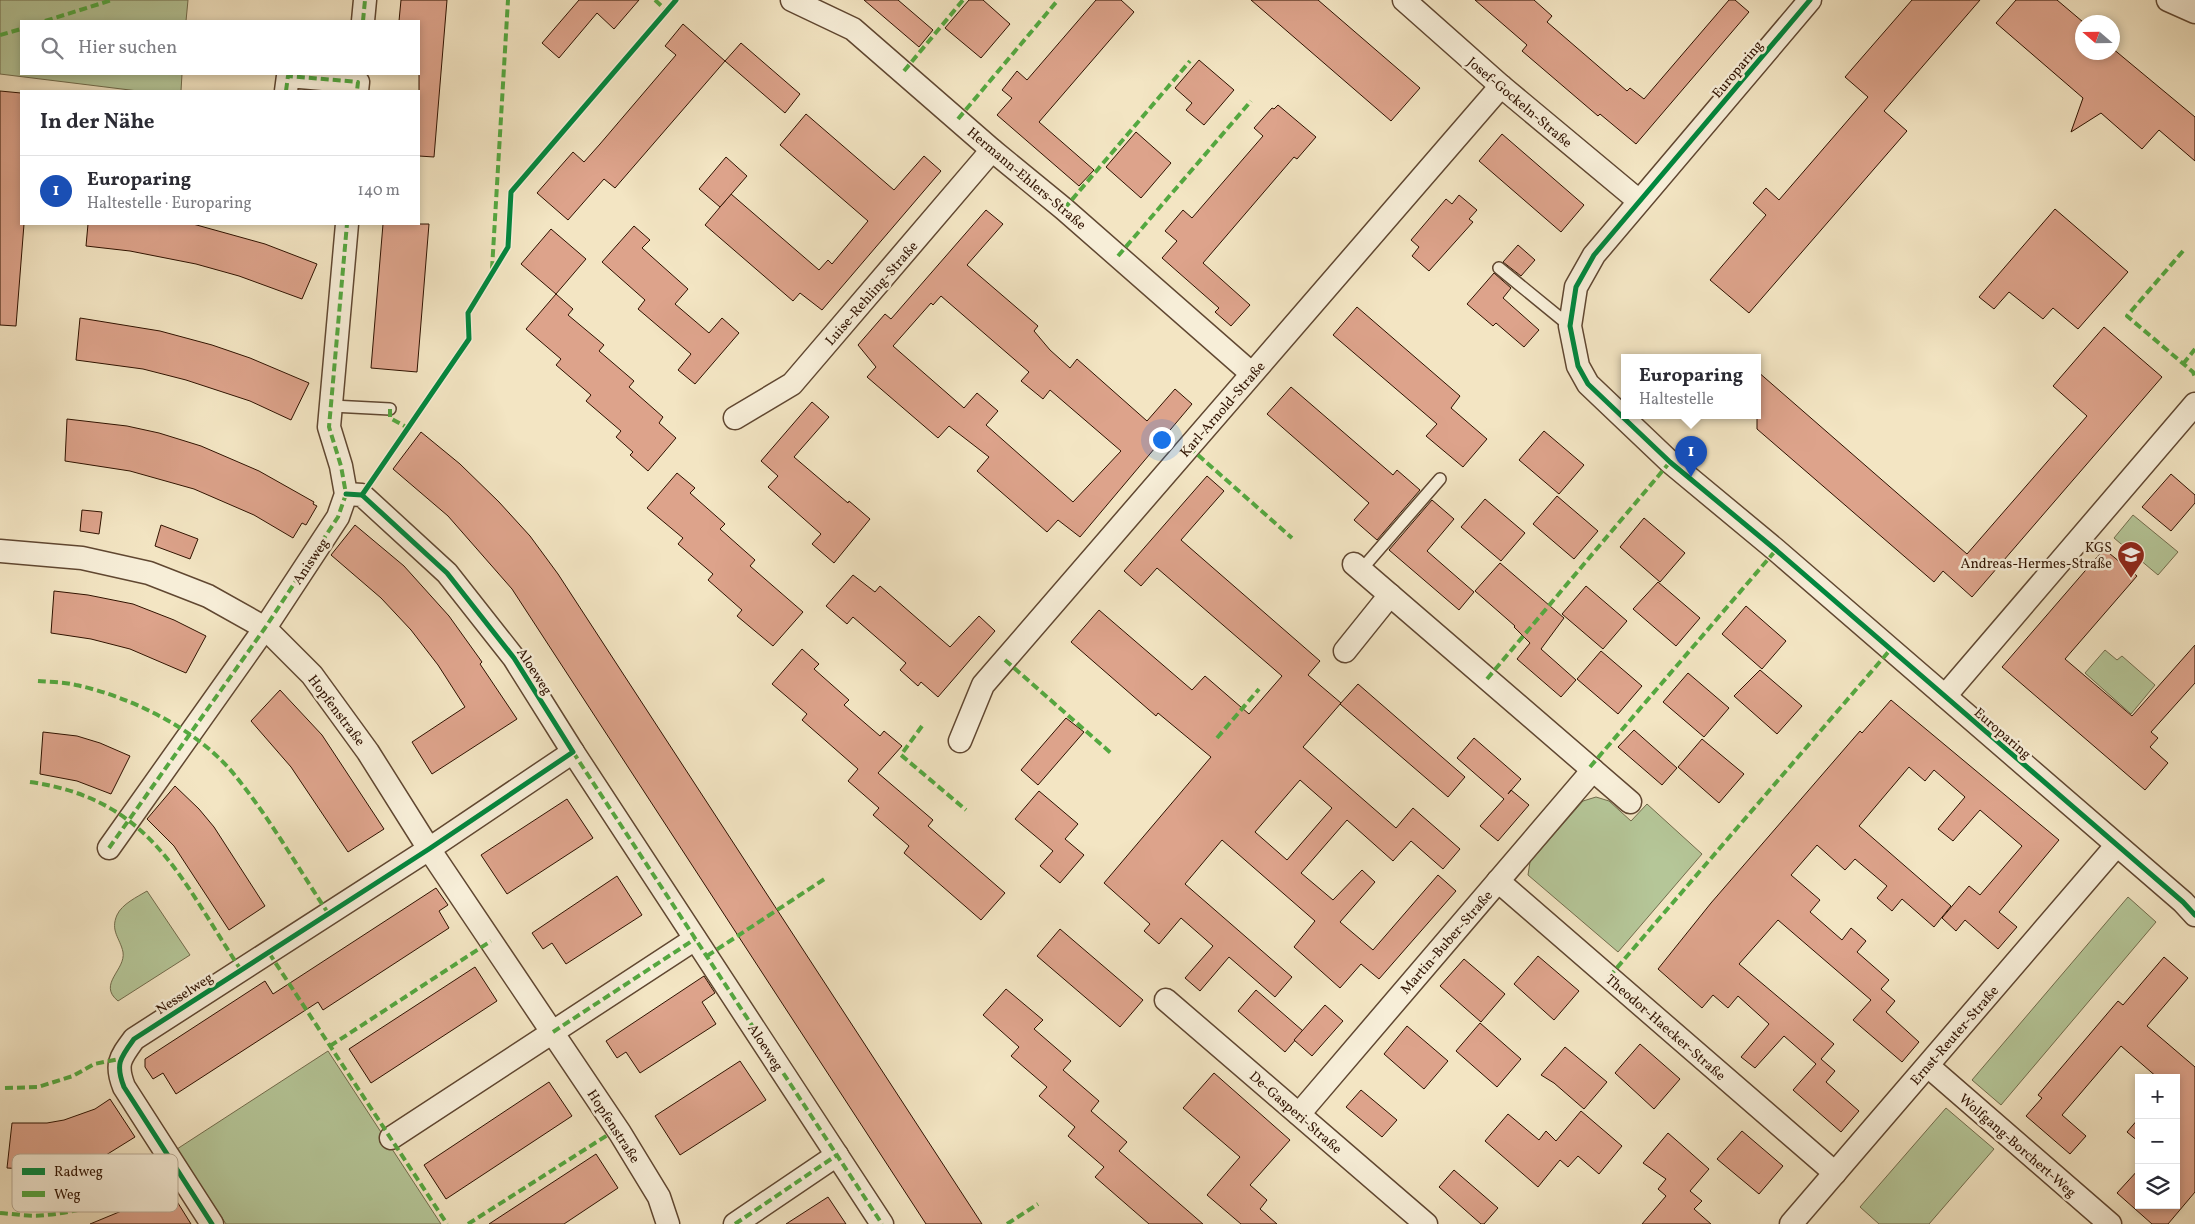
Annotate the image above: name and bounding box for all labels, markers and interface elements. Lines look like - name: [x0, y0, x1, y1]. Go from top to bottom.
- north arrow: [2075, 15, 2120, 60]
- search box: [20, 20, 420, 75]
- icon: search: [38, 34, 66, 62]
- text: Hier suchen: [78, 35, 177, 61]
- street label: Europaring: [1708, 37, 1768, 103]
- street label: Josef-Gockeln-Straße: [1462, 53, 1576, 153]
- text: In der Nähe: [40, 108, 155, 137]
- street label: Hermann-Ehlers-Straße: [962, 124, 1090, 235]
- text: Europaring: [87, 167, 191, 193]
- text: 1: [53, 180, 59, 202]
- text: 140 m: [358, 180, 400, 202]
- text: Haltestelle · Europaring: [87, 193, 252, 215]
- street label: Luise-Rehling-Straße: [821, 237, 923, 350]
- popup: [1621, 354, 1761, 419]
- street label: Karl-Arnold-Straße: [1176, 358, 1270, 462]
- text: Europaring: [1639, 363, 1743, 389]
- text: Haltestelle: [1639, 389, 1714, 411]
- your location: [1149, 427, 1175, 453]
- pin: 1: [1675, 436, 1707, 477]
- street label: Anisweg: [289, 535, 334, 589]
- place label: KGS Andreas-Hermes-Straße: [1961, 539, 2112, 574]
- school or university icon: KGS Andreas-Hermes-Straße: [2116, 540, 2146, 579]
- street label: Aloeweg: [511, 645, 556, 699]
- street label: Hopfenstraße: [303, 671, 369, 751]
- street label: Europaring: [1969, 704, 2035, 764]
- street label: Martin-Buber-Straße: [1397, 887, 1498, 999]
- street label: Nesselweg: [153, 969, 217, 1020]
- street label: Theodor-Haecker-Straße: [1601, 971, 1729, 1086]
- street label: Ernst-Reuter-Straße: [1907, 982, 2004, 1090]
- street label: Aloeweg: [742, 1021, 787, 1075]
- street label: De-Gasperi-Straße: [1245, 1067, 1346, 1159]
- map controls: [2135, 1074, 2180, 1209]
- button: +: [2135, 1074, 2180, 1119]
- street label: Hopfenstraße: [582, 1086, 644, 1168]
- street label: Wolfgang-Borchert-Weg: [1954, 1090, 2080, 1202]
- button: −: [2135, 1119, 2180, 1164]
- legend: [12, 1154, 178, 1212]
- text: Radweg: [54, 1163, 103, 1182]
- button: layers: [2135, 1164, 2180, 1209]
- text: Weg: [54, 1186, 81, 1205]

